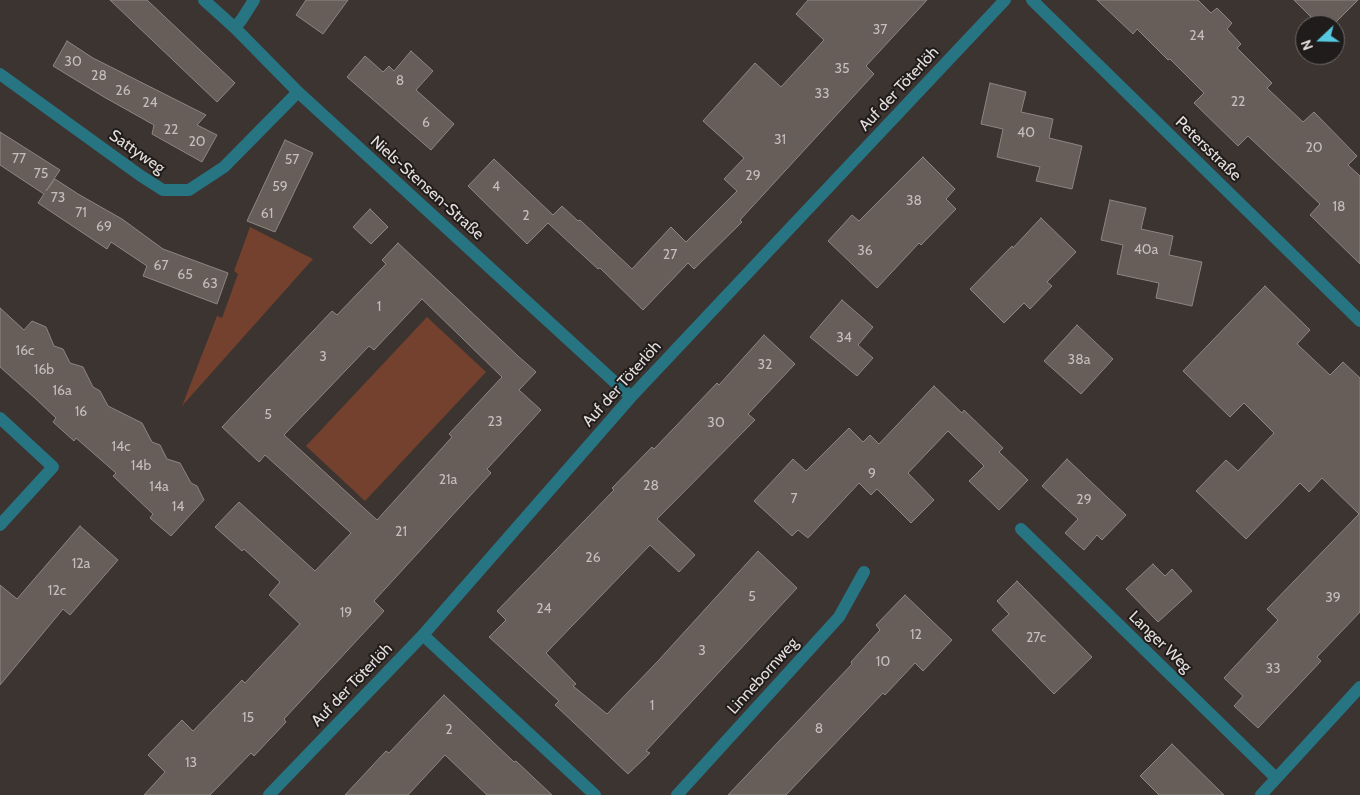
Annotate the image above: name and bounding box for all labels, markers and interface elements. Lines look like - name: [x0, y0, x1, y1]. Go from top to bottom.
- north arrow: [1295, 15, 1345, 65]
- house number: 37: [873, 22, 887, 38]
- house number: 24: [1189, 28, 1205, 44]
- text: N: [1297, 37, 1317, 53]
- street label: Auf der Töterlöh: [855, 43, 943, 135]
- house number: 30: [64, 54, 82, 70]
- house number: 35: [834, 61, 850, 77]
- house number: 28: [91, 68, 107, 84]
- house number: 8: [396, 73, 404, 89]
- house number: 26: [115, 83, 131, 99]
- house number: 33: [814, 86, 830, 102]
- house number: 22: [1231, 94, 1245, 110]
- house number: 24: [142, 95, 158, 111]
- street label: Petersstraße: [1171, 113, 1245, 185]
- house number: 6: [422, 115, 430, 131]
- house number: 22: [164, 122, 178, 138]
- house number: 40: [1017, 125, 1035, 141]
- street label: Sattyweg: [106, 126, 168, 178]
- street label: Niels-Stensen-Straße: [366, 132, 488, 244]
- house number: 31: [774, 132, 786, 148]
- house number: 20: [188, 134, 206, 150]
- house number: 20: [1305, 140, 1323, 156]
- house number: 77: [12, 151, 26, 167]
- house number: 57: [285, 152, 299, 168]
- house number: 75: [34, 166, 48, 182]
- house number: 29: [745, 168, 761, 184]
- house number: 59: [272, 179, 288, 195]
- house number: 4: [492, 179, 500, 195]
- house number: 73: [51, 190, 65, 206]
- house number: 38: [906, 193, 922, 209]
- house number: 18: [1332, 199, 1346, 215]
- house number: 71: [75, 205, 87, 221]
- house number: 61: [261, 206, 273, 222]
- house number: 2: [522, 208, 530, 224]
- house number: 69: [96, 219, 112, 235]
- house number: 40a: [1134, 242, 1158, 258]
- house number: 36: [857, 243, 873, 259]
- house number: 27: [663, 247, 677, 263]
- house number: 67: [154, 258, 168, 274]
- house number: 65: [177, 267, 193, 283]
- house number: 63: [202, 276, 218, 292]
- house number: 1: [377, 299, 381, 315]
- house number: 34: [836, 330, 852, 346]
- street label: Auf der Töterlöh: [579, 337, 665, 431]
- house number: 16c: [16, 343, 34, 359]
- house number: 3: [319, 349, 327, 365]
- house number: 38a: [1068, 352, 1090, 368]
- house number: 32: [758, 357, 772, 373]
- house number: 16b: [34, 362, 54, 378]
- house number: 16a: [52, 383, 72, 399]
- house number: 16: [75, 404, 87, 420]
- house number: 5: [264, 407, 272, 423]
- house number: 23: [488, 414, 502, 430]
- house number: 30: [707, 415, 725, 431]
- house number: 14c: [111, 439, 131, 455]
- house number: 14b: [131, 458, 151, 474]
- house number: 9: [868, 466, 876, 482]
- house number: 21a: [439, 472, 457, 488]
- house number: 28: [643, 478, 659, 494]
- house number: 14a: [149, 479, 169, 495]
- house number: 7: [790, 491, 798, 507]
- house number: 29: [1076, 492, 1092, 508]
- house number: 14: [172, 499, 184, 515]
- house number: 21: [395, 524, 407, 540]
- house number: 26: [585, 550, 601, 566]
- house number: 12a: [72, 556, 90, 572]
- house number: 12c: [48, 583, 66, 599]
- house number: 5: [748, 589, 756, 605]
- house number: 39: [1325, 590, 1341, 606]
- house number: 24: [536, 601, 552, 617]
- house number: 19: [340, 605, 352, 621]
- street label: Langer Weg: [1125, 607, 1195, 677]
- house number: 12: [910, 627, 922, 643]
- house number: 27c: [1026, 630, 1046, 646]
- street label: Linnebornweg: [724, 634, 802, 718]
- street label: Auf der Töterlöh: [307, 639, 397, 731]
- house number: 3: [698, 643, 706, 659]
- house number: 10: [876, 654, 890, 670]
- house number: 33: [1265, 661, 1281, 677]
- house number: 1: [650, 698, 654, 714]
- house number: 15: [242, 710, 254, 726]
- house number: 8: [815, 721, 823, 737]
- house number: 2: [445, 722, 453, 738]
- house number: 13: [185, 755, 197, 771]

